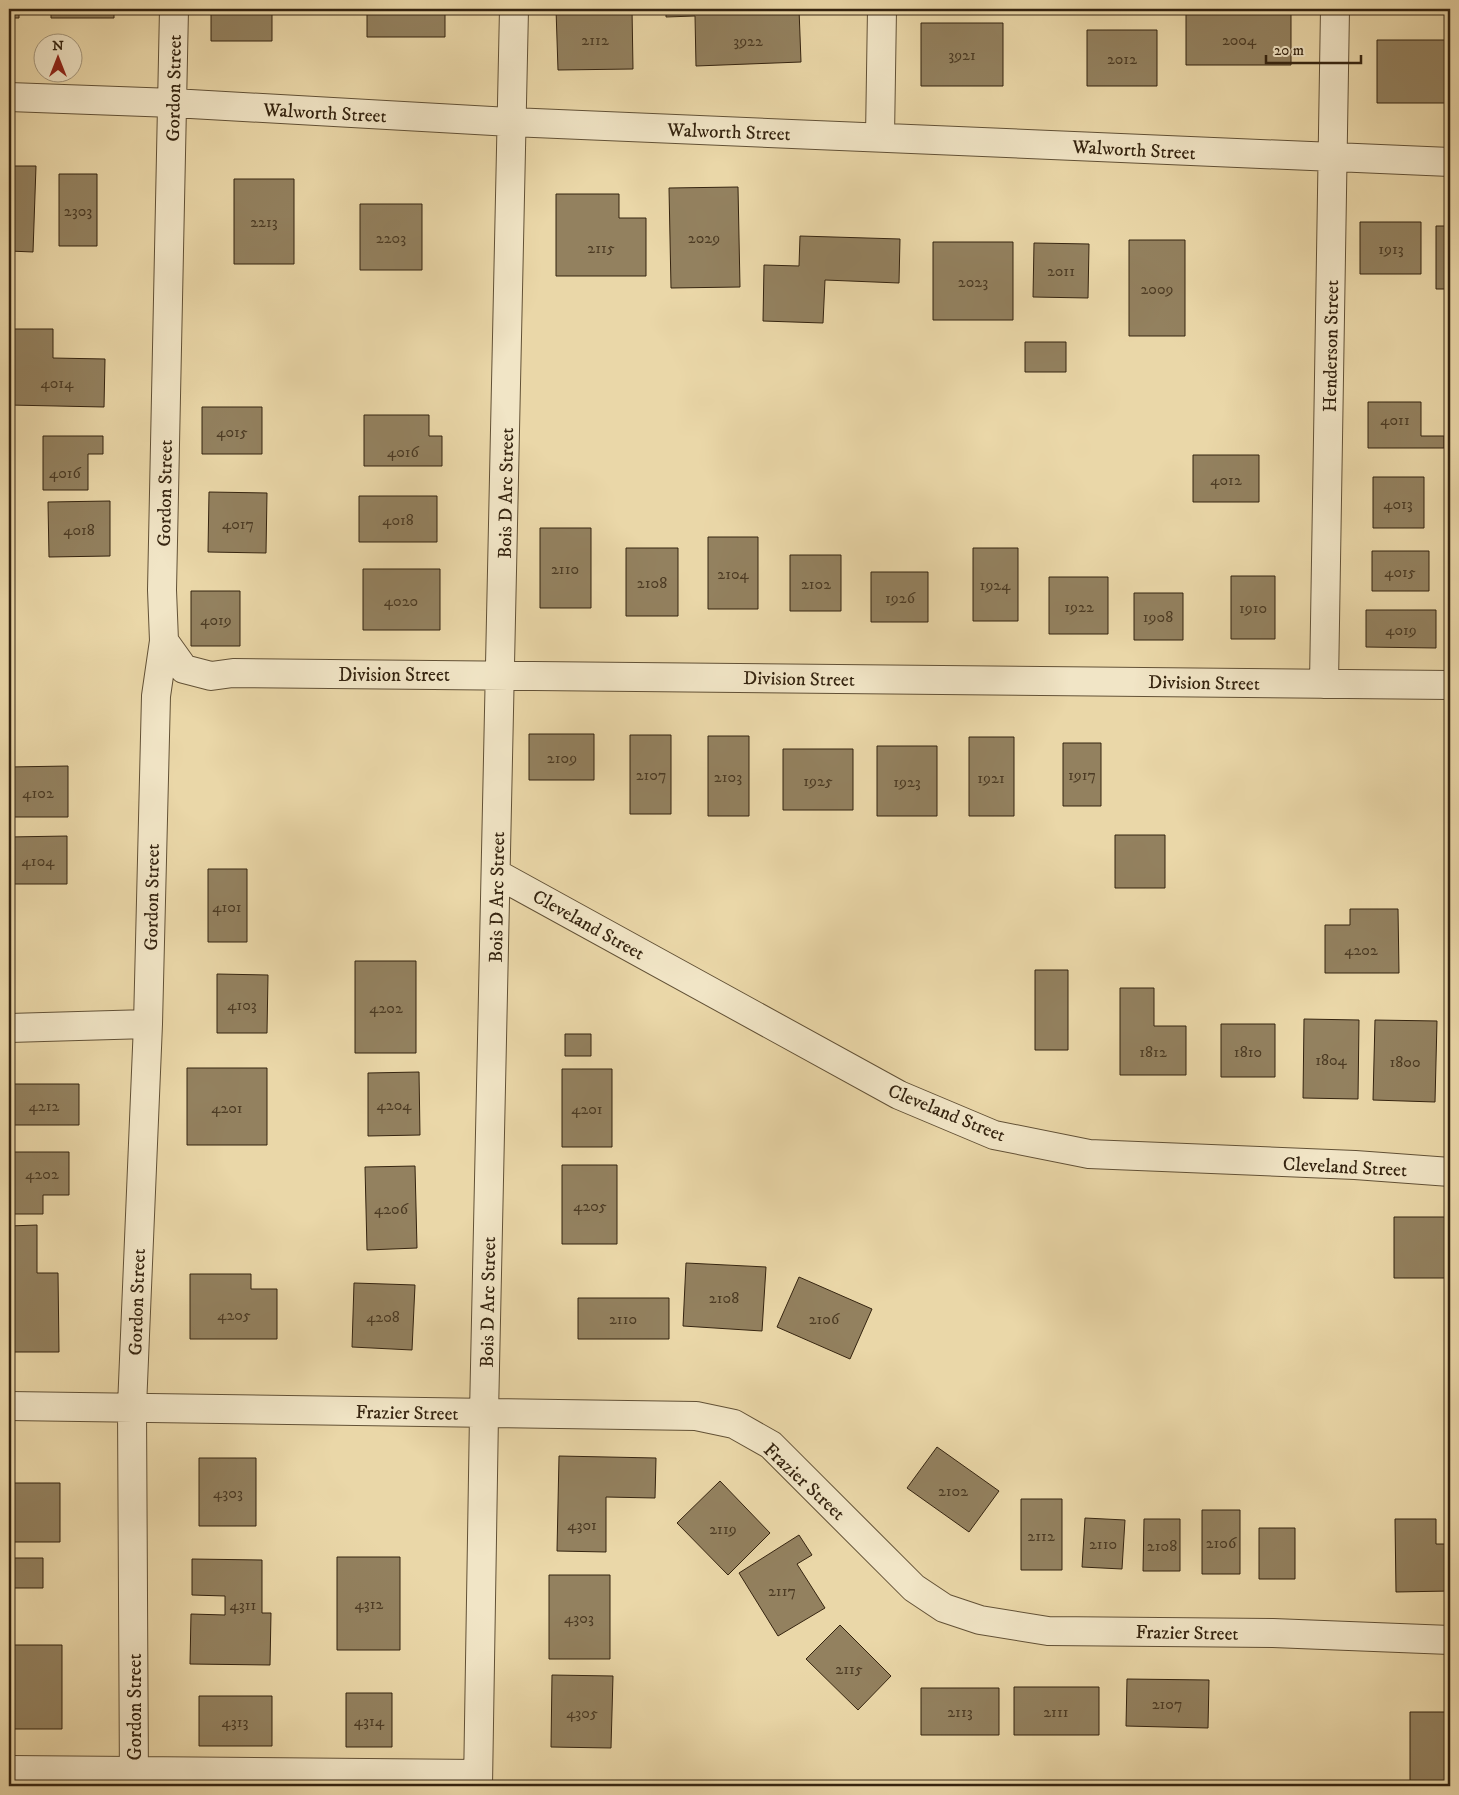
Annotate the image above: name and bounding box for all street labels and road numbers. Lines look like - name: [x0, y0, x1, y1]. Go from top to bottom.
- street label: Gordon Street: [162, 34, 187, 142]
- street label: Walworth Street: [262, 99, 387, 128]
- street label: Walworth Street: [666, 119, 791, 146]
- street label: Walworth Street: [1071, 136, 1196, 165]
- street label: Henderson Street: [1319, 280, 1344, 412]
- street label: Bois D Arc Street: [494, 427, 519, 559]
- street label: Gordon Street: [153, 439, 178, 547]
- street label: Division Street: [338, 664, 450, 687]
- street label: Division Street: [743, 667, 855, 692]
- street label: Division Street: [1148, 671, 1260, 696]
- street label: Bois D Arc Street: [485, 831, 510, 963]
- street label: Gordon Street: [140, 843, 165, 951]
- street label: Cleveland Street: [528, 885, 648, 966]
- street label: Cleveland Street: [884, 1079, 1008, 1147]
- street label: Cleveland Street: [1282, 1153, 1408, 1182]
- street label: Bois D Arc Street: [476, 1236, 501, 1368]
- street label: Gordon Street: [124, 1248, 151, 1356]
- street label: Frazier Street: [355, 1401, 459, 1426]
- street label: Frazier Street: [758, 1439, 849, 1526]
- street label: Frazier Street: [1135, 1621, 1239, 1646]
- street label: Gordon Street: [124, 1653, 147, 1761]

